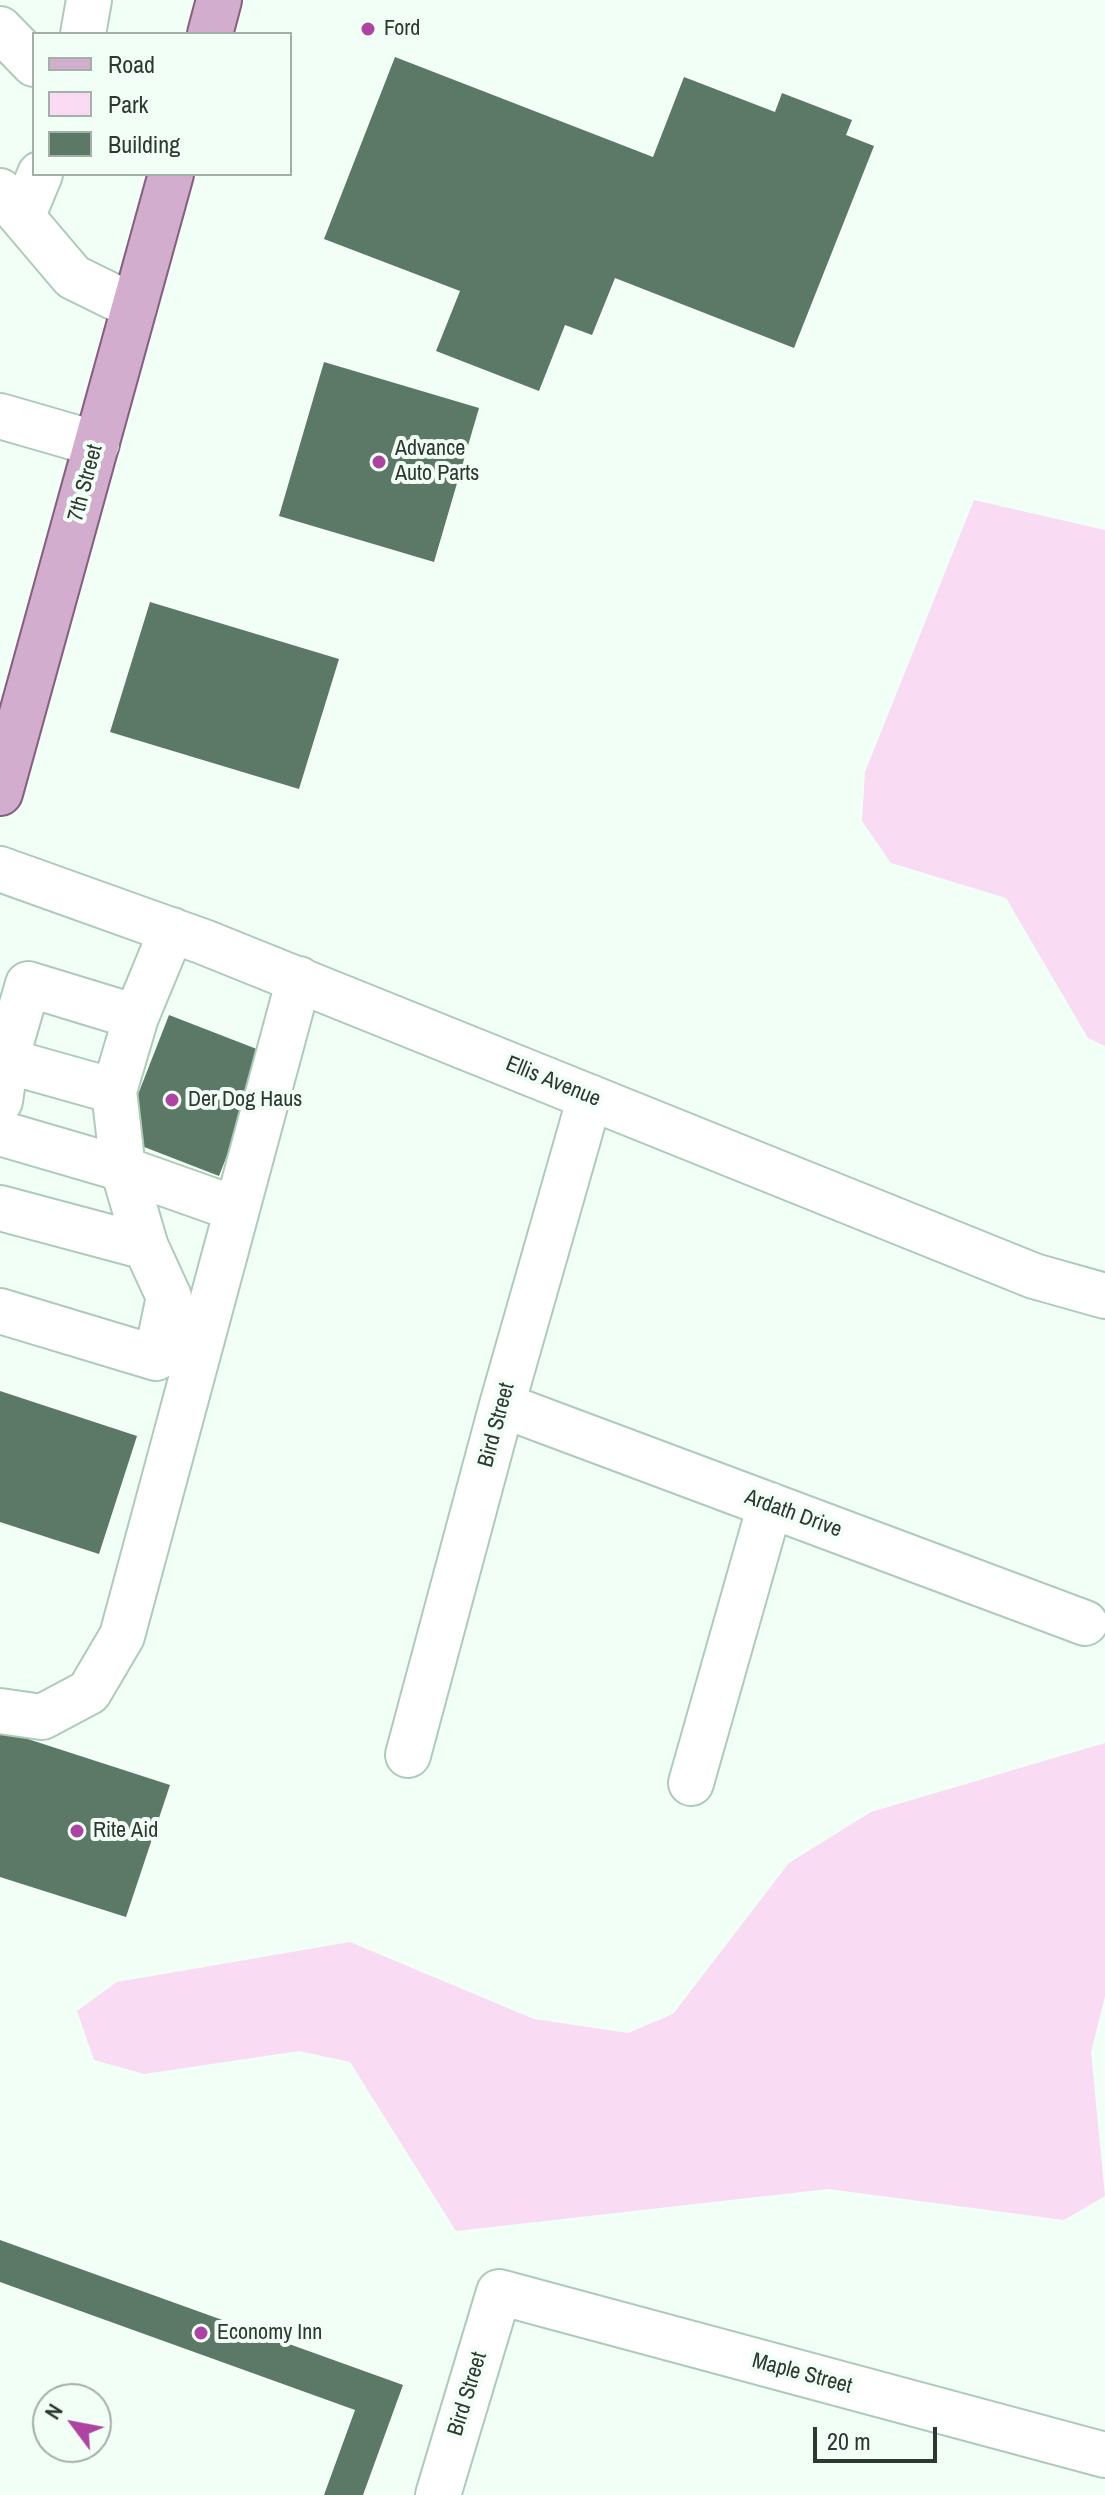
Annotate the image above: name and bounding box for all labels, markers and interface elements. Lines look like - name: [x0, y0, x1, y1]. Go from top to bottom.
- place label: Ford: [384, 16, 420, 42]
- marker: Ford: [359, 20, 377, 38]
- legend: [32, 32, 292, 176]
- text: Road: [108, 48, 155, 80]
- text: Park: [108, 88, 148, 120]
- text: Building: [108, 128, 180, 160]
- place label: Advance Auto Parts: [395, 436, 479, 488]
- street label: 7th Street: [63, 442, 109, 524]
- marker: Advance Auto Parts: [370, 453, 388, 471]
- street label: Ellis Avenue: [502, 1051, 604, 1113]
- place label: Der Dog Haus: [188, 1087, 302, 1113]
- marker: Der Dog Haus: [163, 1091, 181, 1109]
- street label: Bird Street: [473, 1380, 521, 1470]
- street label: Ardath Drive: [741, 1484, 845, 1544]
- place label: Rite Aid: [93, 1818, 158, 1844]
- marker: Rite Aid: [68, 1822, 86, 1840]
- place label: Economy Inn: [217, 2320, 322, 2346]
- marker: Economy Inn: [192, 2324, 210, 2342]
- street label: Maple Street: [749, 2348, 855, 2400]
- street label: Bird Street: [443, 2349, 493, 2439]
- north arrow: [32, 2383, 112, 2463]
- text: N: [37, 2398, 70, 2425]
- scale bar: [817, 2411, 941, 2461]
- text: 20 m: [827, 2425, 871, 2457]

